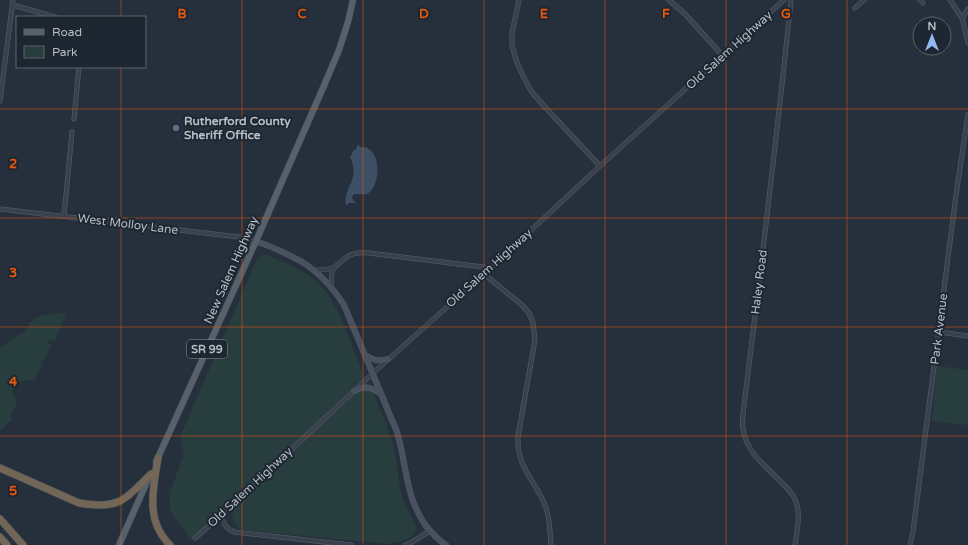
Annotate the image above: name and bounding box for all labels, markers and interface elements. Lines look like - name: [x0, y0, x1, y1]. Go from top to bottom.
- text: B: [177, 6, 187, 22]
- text: C: [297, 6, 307, 22]
- text: D: [419, 6, 429, 22]
- text: E: [540, 6, 548, 22]
- text: F: [662, 6, 670, 22]
- text: G: [781, 6, 791, 22]
- street label: Old Salem Highway: [683, 7, 775, 92]
- legend: [16, 16, 146, 68]
- north arrow: [912, 16, 952, 56]
- text: N: [928, 20, 936, 33]
- text: Road: [52, 25, 82, 39]
- text: Park: [52, 45, 78, 59]
- place label: Rutherford County Sheriff Office: [184, 114, 291, 142]
- marker: Rutherford County Sheriff Office: [171, 123, 181, 133]
- text: 2: [9, 156, 17, 172]
- street label: West Molloy Lane: [77, 211, 179, 237]
- street label: New Salem Highway: [201, 214, 261, 326]
- street label: Old Salem Highway: [443, 225, 535, 310]
- street label: Haley Road: [748, 249, 770, 315]
- text: 3: [9, 265, 17, 281]
- street label: Park Avenue: [928, 292, 950, 365]
- road number: SR 99: [187, 340, 227, 358]
- text: 4: [9, 374, 18, 390]
- street label: Old Salem Highway: [205, 444, 296, 530]
- text: 5: [9, 483, 17, 499]

